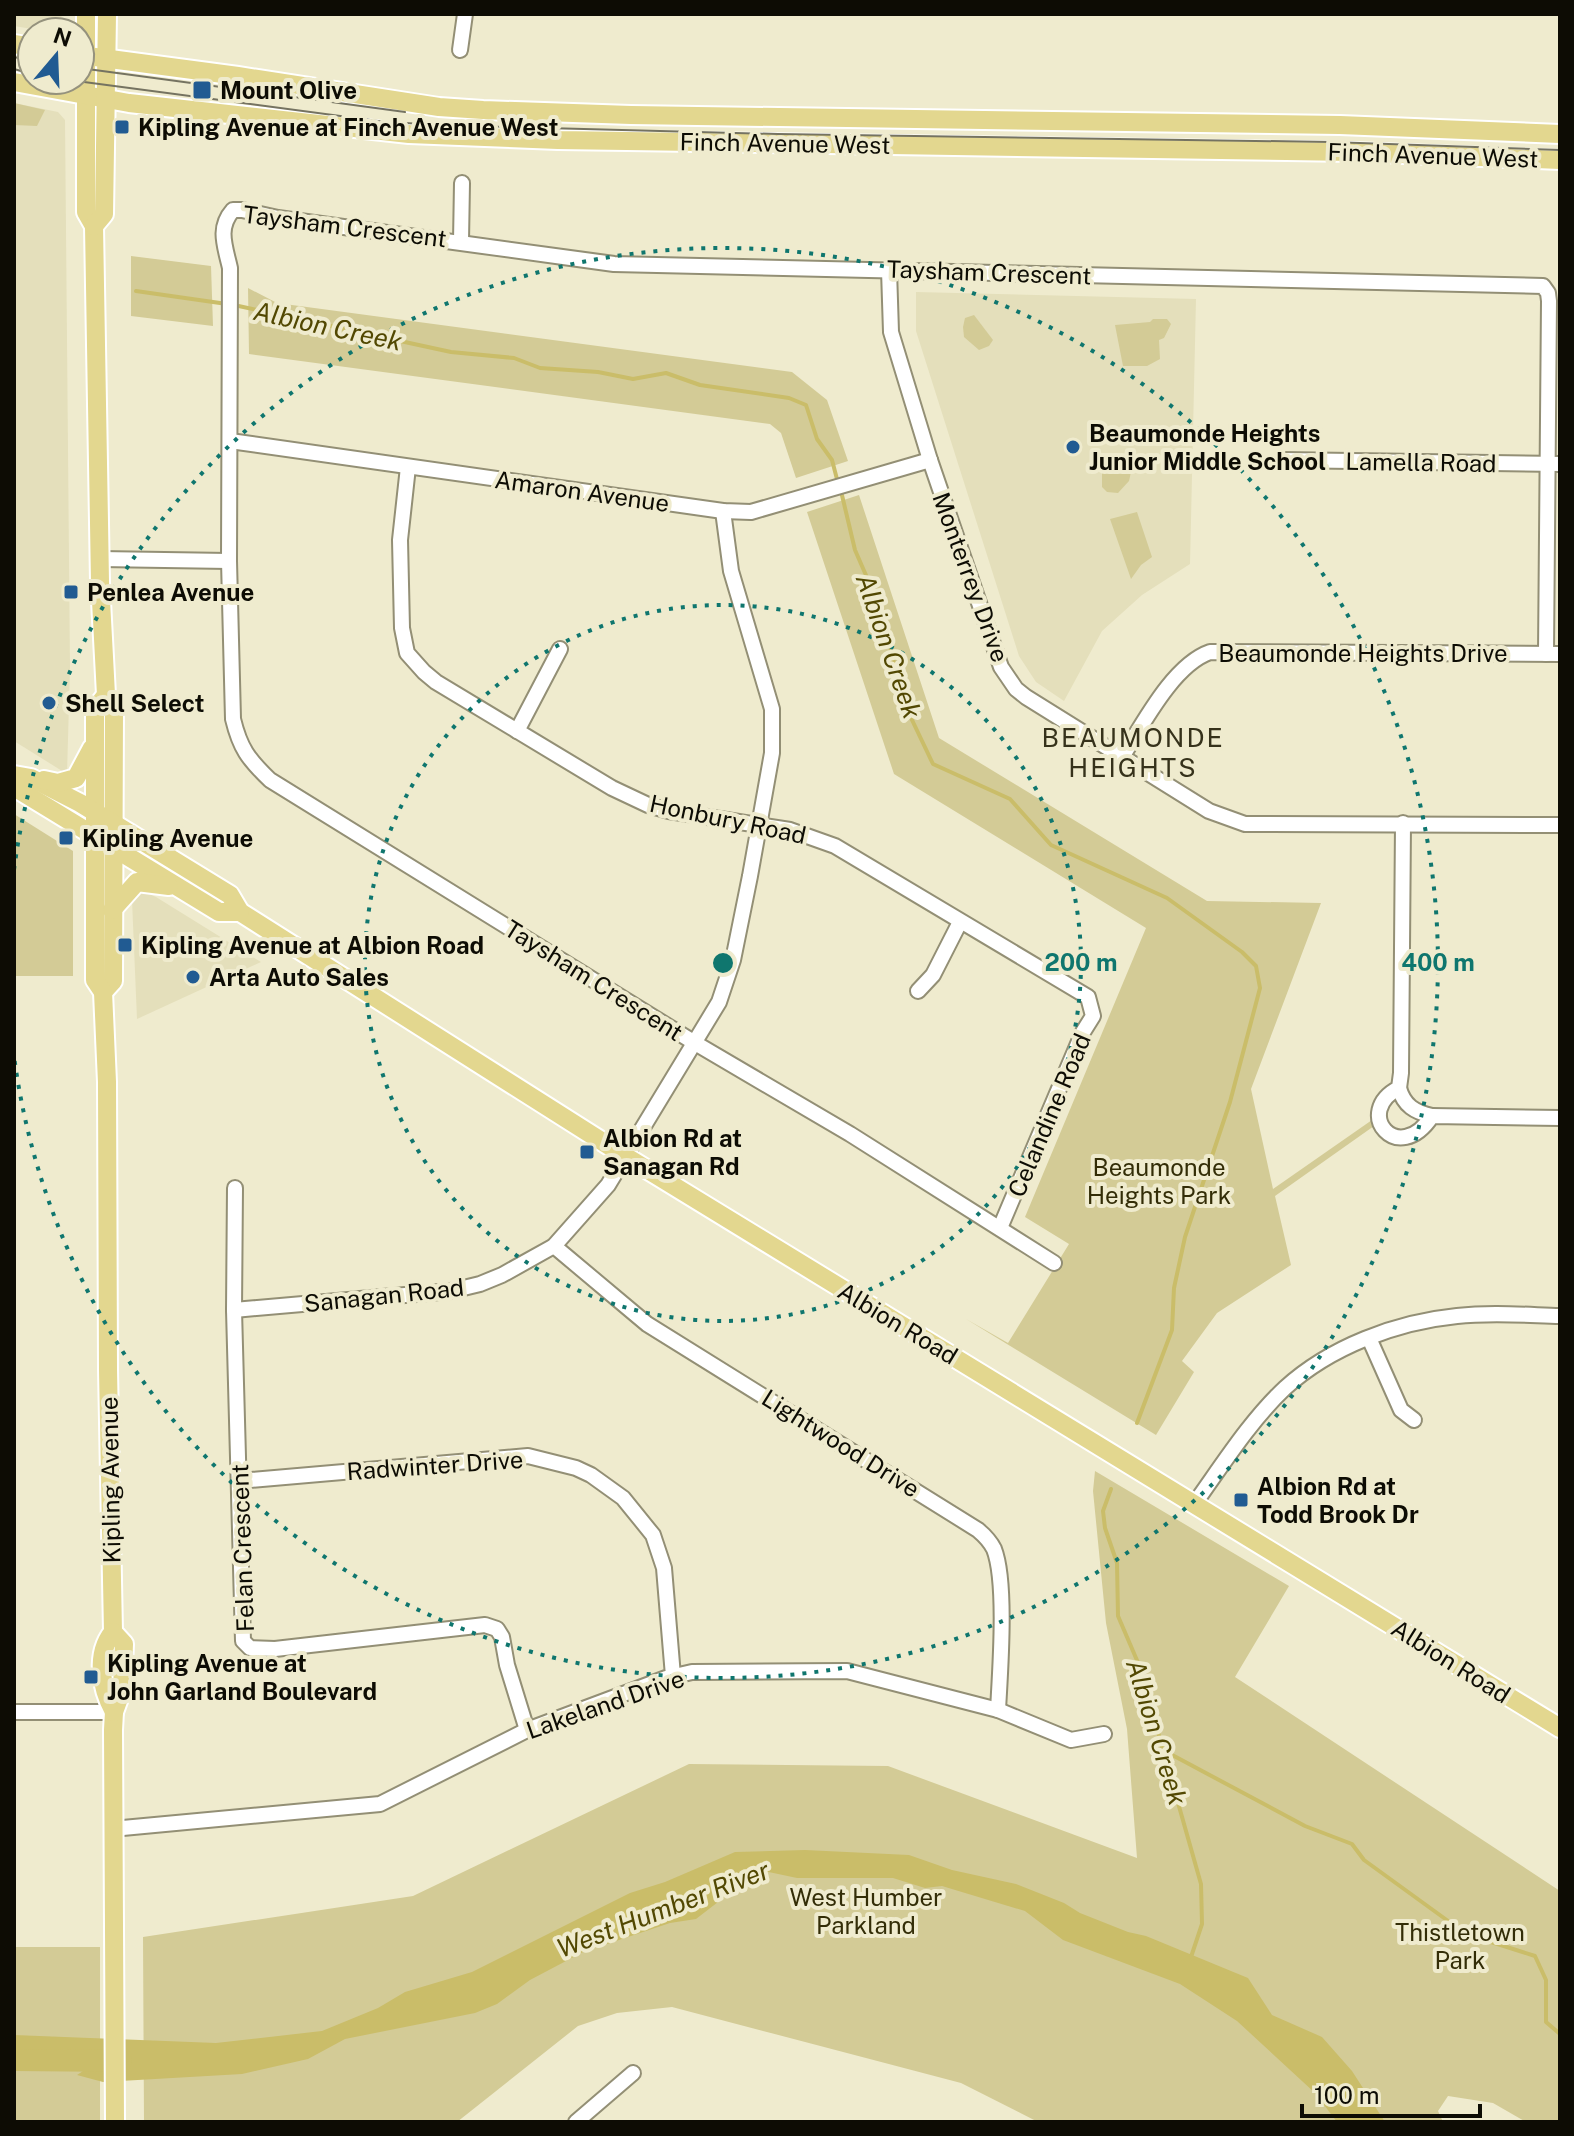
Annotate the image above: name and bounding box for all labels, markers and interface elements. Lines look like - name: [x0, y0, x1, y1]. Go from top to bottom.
- north arrow: [16, 16, 96, 96]
- text: N: [50, 22, 75, 52]
- place label: Mount Olive: [220, 76, 357, 104]
- marker: Mount Olive: [191, 79, 213, 101]
- place label: Kipling Avenue at Finch Avenue West: [138, 113, 559, 141]
- marker: Kipling Avenue at Finch Avenue West: [113, 118, 131, 136]
- street label: Finch Avenue West: [679, 127, 891, 159]
- street label: Finch Avenue West: [1327, 137, 1539, 173]
- street label: Taysham Crescent: [242, 200, 448, 252]
- street label: Taysham Crescent: [886, 254, 1092, 290]
- water label: Albion Creek: [251, 295, 405, 357]
- place label: Beaumonde Heights Junior Middle School: [1089, 419, 1326, 475]
- marker: Beaumonde Heights Junior Middle School: [1064, 438, 1082, 456]
- street label: Lamella Road: [1345, 447, 1497, 477]
- street label: Amaron Avenue: [493, 465, 671, 517]
- street label: Monterrey Drive: [927, 488, 1015, 666]
- water label: Albion Creek: [850, 570, 928, 722]
- place label: Penlea Avenue: [87, 578, 254, 606]
- marker: Penlea Avenue: [62, 583, 80, 601]
- street label: Beaumonde Heights Drive: [1218, 639, 1508, 667]
- place label: Shell Select: [65, 689, 205, 717]
- marker: Shell Select: [40, 694, 58, 712]
- district label: BEAUMONDE HEIGHTS: [1041, 722, 1225, 783]
- street label: Honbury Road: [647, 789, 809, 849]
- place label: Kipling Avenue: [82, 824, 253, 852]
- marker: Kipling Avenue: [57, 829, 75, 847]
- street label: Taysham Crescent: [500, 914, 688, 1046]
- place label: Kipling Avenue at Albion Road: [141, 931, 484, 959]
- marker: Kipling Avenue at Albion Road: [116, 936, 134, 954]
- text: 200 m: [1044, 948, 1118, 976]
- text: 400 m: [1401, 948, 1475, 976]
- centre of rings: [709, 949, 737, 977]
- place label: Arta Auto Sales: [209, 963, 389, 991]
- marker: Arta Auto Sales: [184, 968, 202, 986]
- street label: Celandine Road: [1002, 1029, 1096, 1201]
- place label: Albion Rd at Sanagan Rd: [603, 1124, 742, 1180]
- marker: Albion Rd at Sanagan Rd: [578, 1143, 596, 1161]
- park label: Beaumonde Heights Park: [1087, 1153, 1231, 1209]
- street label: Sanagan Road: [303, 1273, 465, 1317]
- street label: Albion Road: [833, 1276, 963, 1370]
- street label: Lightwood Drive: [757, 1383, 925, 1503]
- street label: Kipling Avenue: [95, 1396, 125, 1564]
- street label: Radwinter Drive: [346, 1445, 524, 1485]
- street label: Felan Crescent: [225, 1463, 259, 1633]
- place label: Albion Rd at Todd Brook Dr: [1257, 1472, 1419, 1528]
- marker: Albion Rd at Todd Brook Dr: [1232, 1491, 1250, 1509]
- street label: Albion Road: [1387, 1613, 1515, 1709]
- place label: Kipling Avenue at John Garland Boulevard: [107, 1649, 377, 1705]
- water label: Albion Creek: [1120, 1655, 1194, 1809]
- street label: Lakeland Drive: [522, 1664, 688, 1744]
- marker: Kipling Avenue at John Garland Boulevard: [82, 1668, 100, 1686]
- water label: West Humber River: [552, 1854, 774, 1964]
- park label: West Humber Parkland: [790, 1883, 942, 1939]
- park label: Thistletown Park: [1395, 1918, 1525, 1974]
- scale bar: [1302, 2068, 1480, 2118]
- text: 100 m: [1314, 2081, 1380, 2109]

